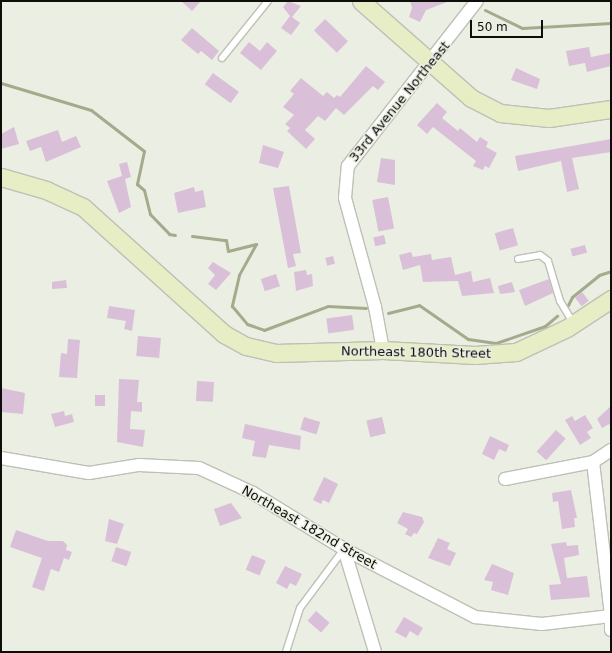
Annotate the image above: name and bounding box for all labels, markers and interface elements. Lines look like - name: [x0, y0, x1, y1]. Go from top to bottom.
- scale bar: [472, 12, 545, 38]
- text: 50 m: [477, 20, 508, 34]
- street label: 33rd Avenue Northeast: [347, 39, 453, 165]
- street label: Northeast 180th Street: [341, 344, 491, 362]
- street label: Northeast 182nd Street: [239, 483, 379, 573]

